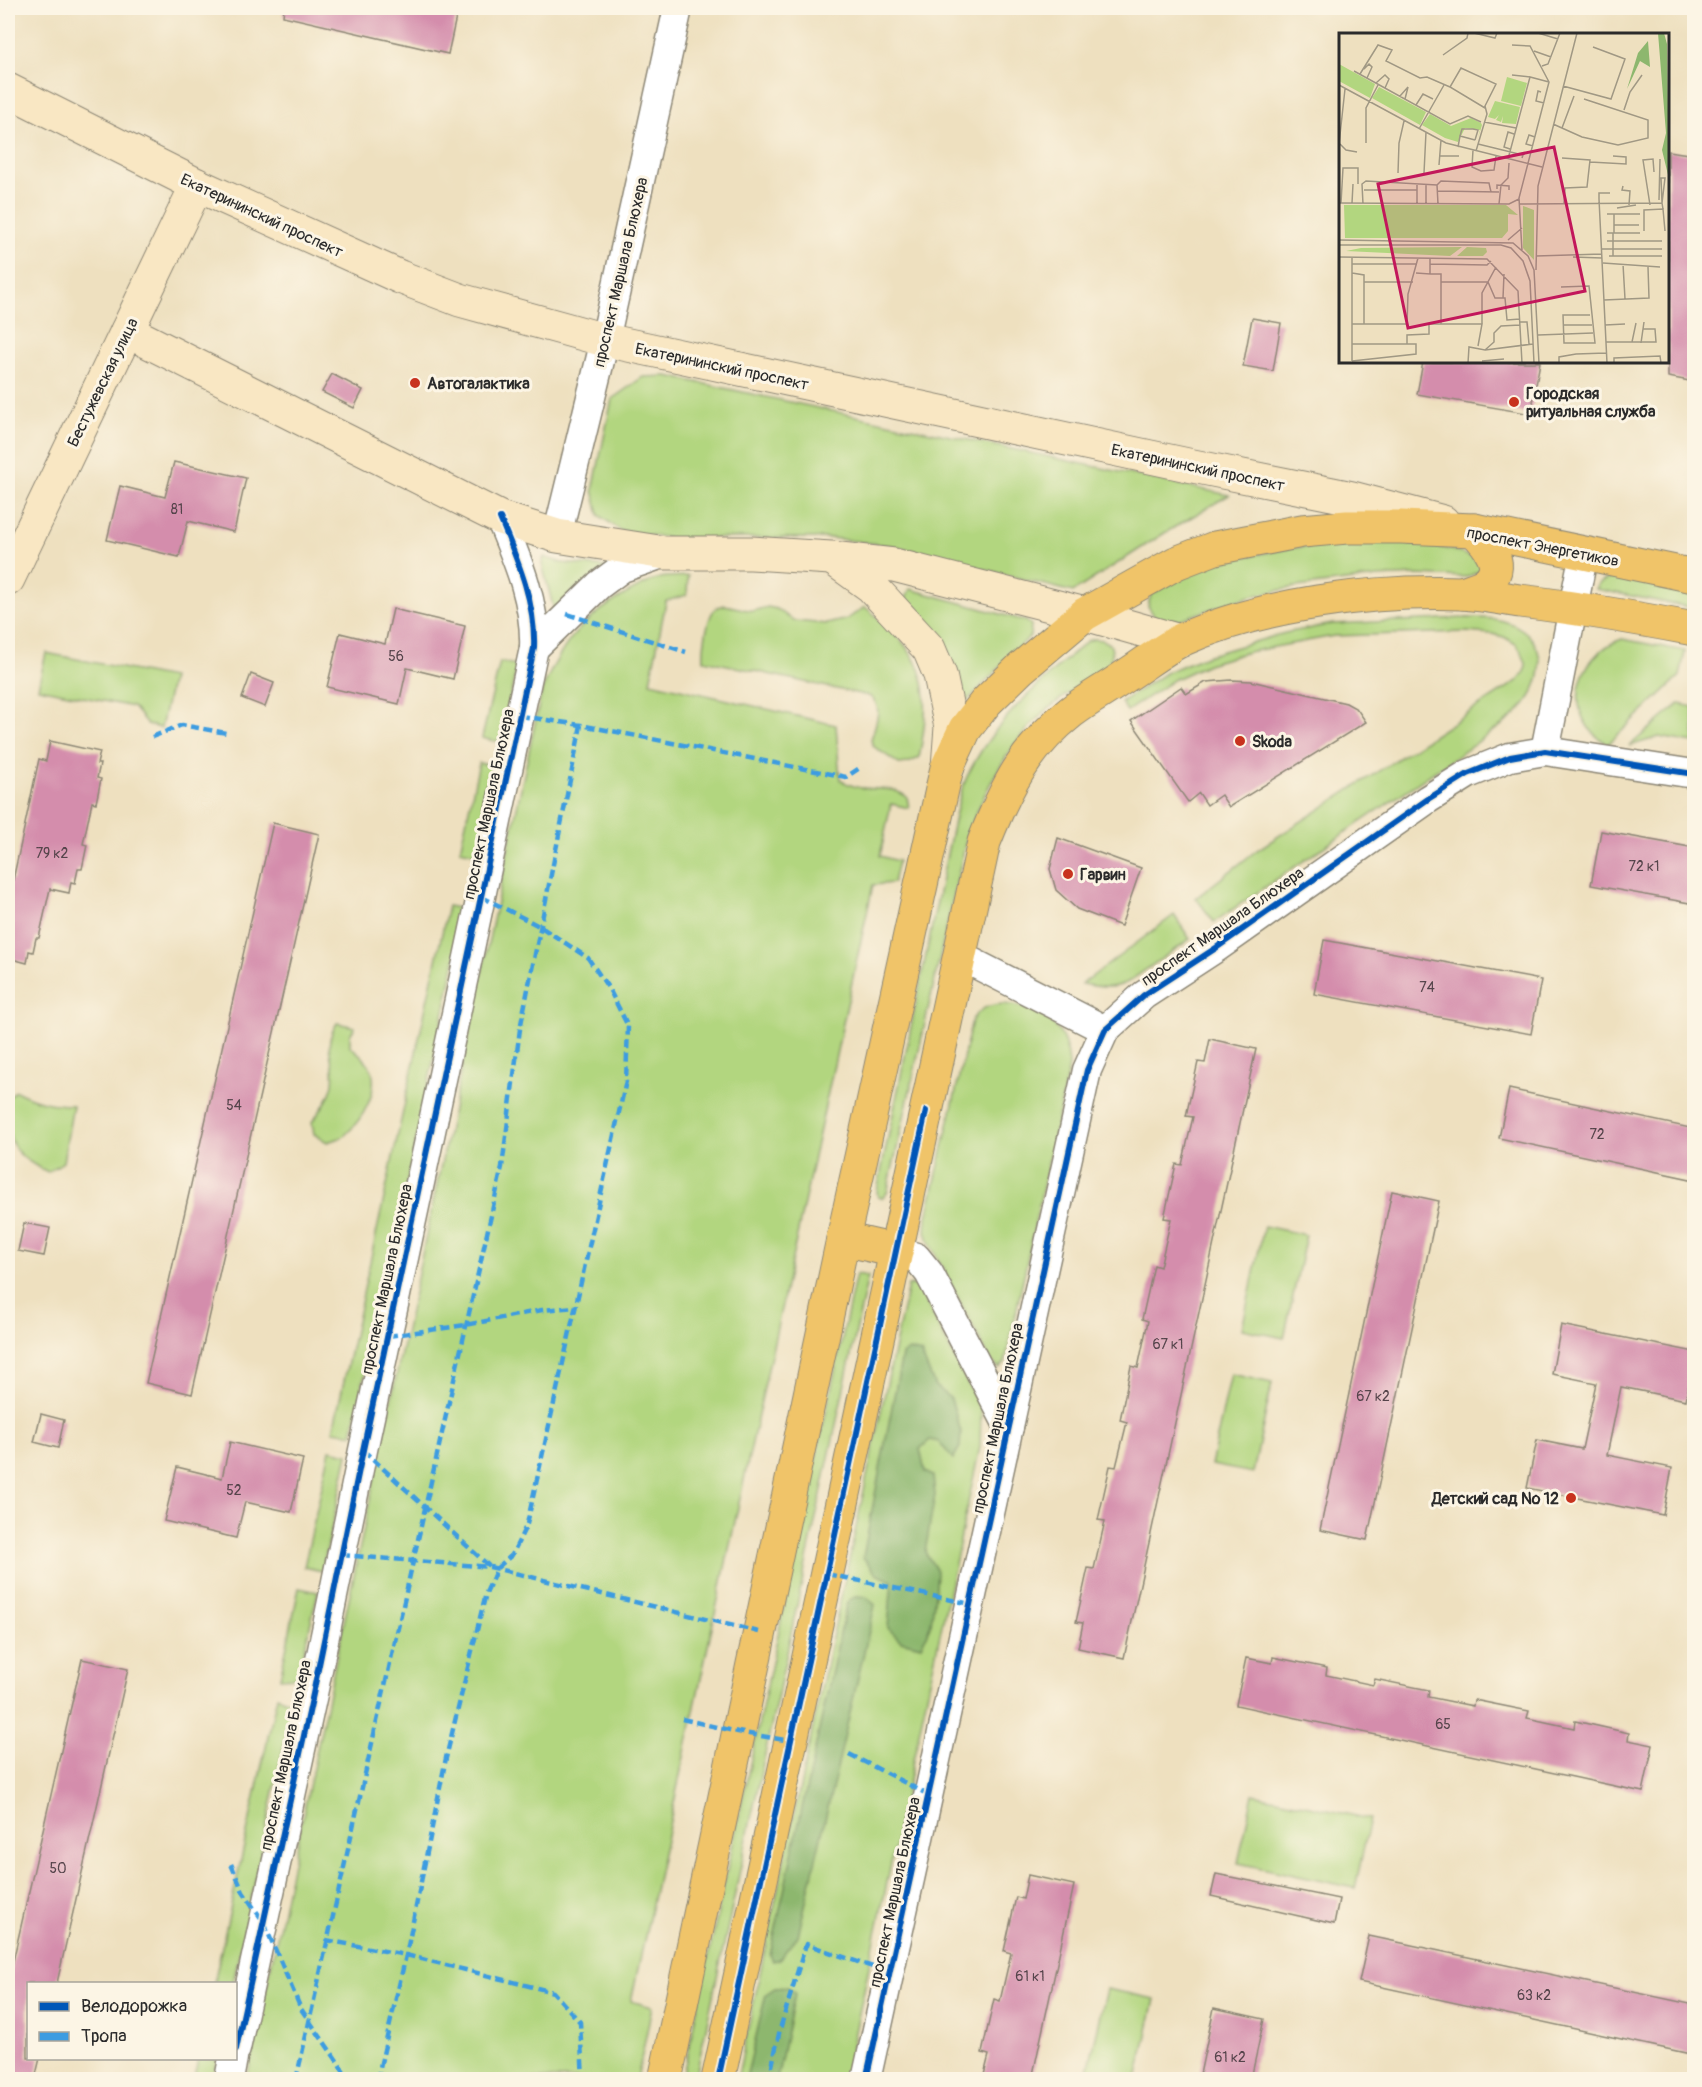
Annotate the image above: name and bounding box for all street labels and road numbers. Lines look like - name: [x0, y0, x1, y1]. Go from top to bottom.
- street label: Екатерининский проспект: [177, 169, 346, 262]
- street label: проспект Маршала Блюхера: [589, 175, 653, 369]
- street label: Бестужевская улица: [63, 315, 143, 450]
- street label: Екатерининский проспект: [633, 339, 810, 395]
- street label: Екатерининский проспект: [1109, 440, 1286, 496]
- street label: проспект Энергетиков: [1465, 522, 1621, 572]
- street label: проспект Маршала Блюхера: [459, 707, 519, 901]
- street label: проспект Маршала Блюхера: [1137, 863, 1308, 991]
- street label: проспект Маршала Блюхера: [357, 1182, 417, 1376]
- street label: проспект Маршала Блюхера: [968, 1321, 1028, 1515]
- street label: проспект Маршала Блюхера: [256, 1658, 316, 1852]
- street label: проспект Маршала Блюхера: [865, 1795, 925, 1989]

